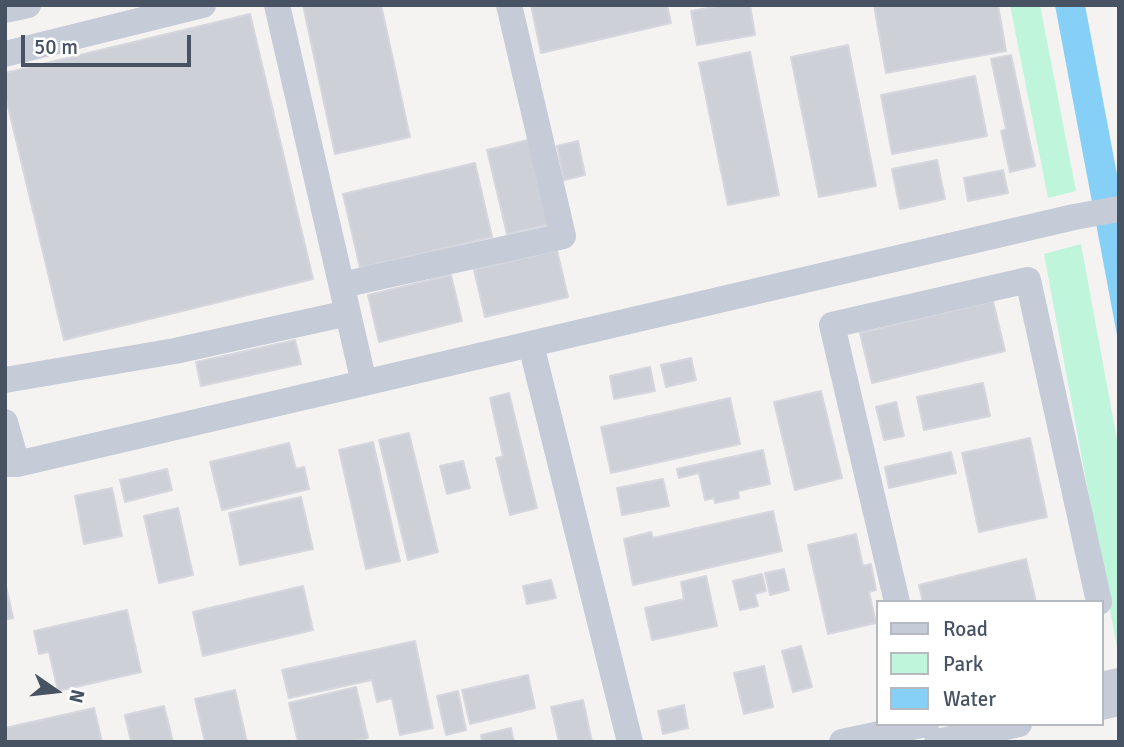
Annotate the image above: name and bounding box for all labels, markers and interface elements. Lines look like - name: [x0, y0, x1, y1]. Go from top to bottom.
- scale bar: [24, 21, 194, 65]
- text: 50 m: [34, 34, 78, 60]
- legend: [876, 600, 1103, 726]
- text: Road: [943, 616, 988, 642]
- text: Park: [943, 651, 983, 677]
- north arrow: [21, 656, 91, 726]
- text: Water: [943, 686, 996, 712]
- text: N: [63, 687, 90, 705]

